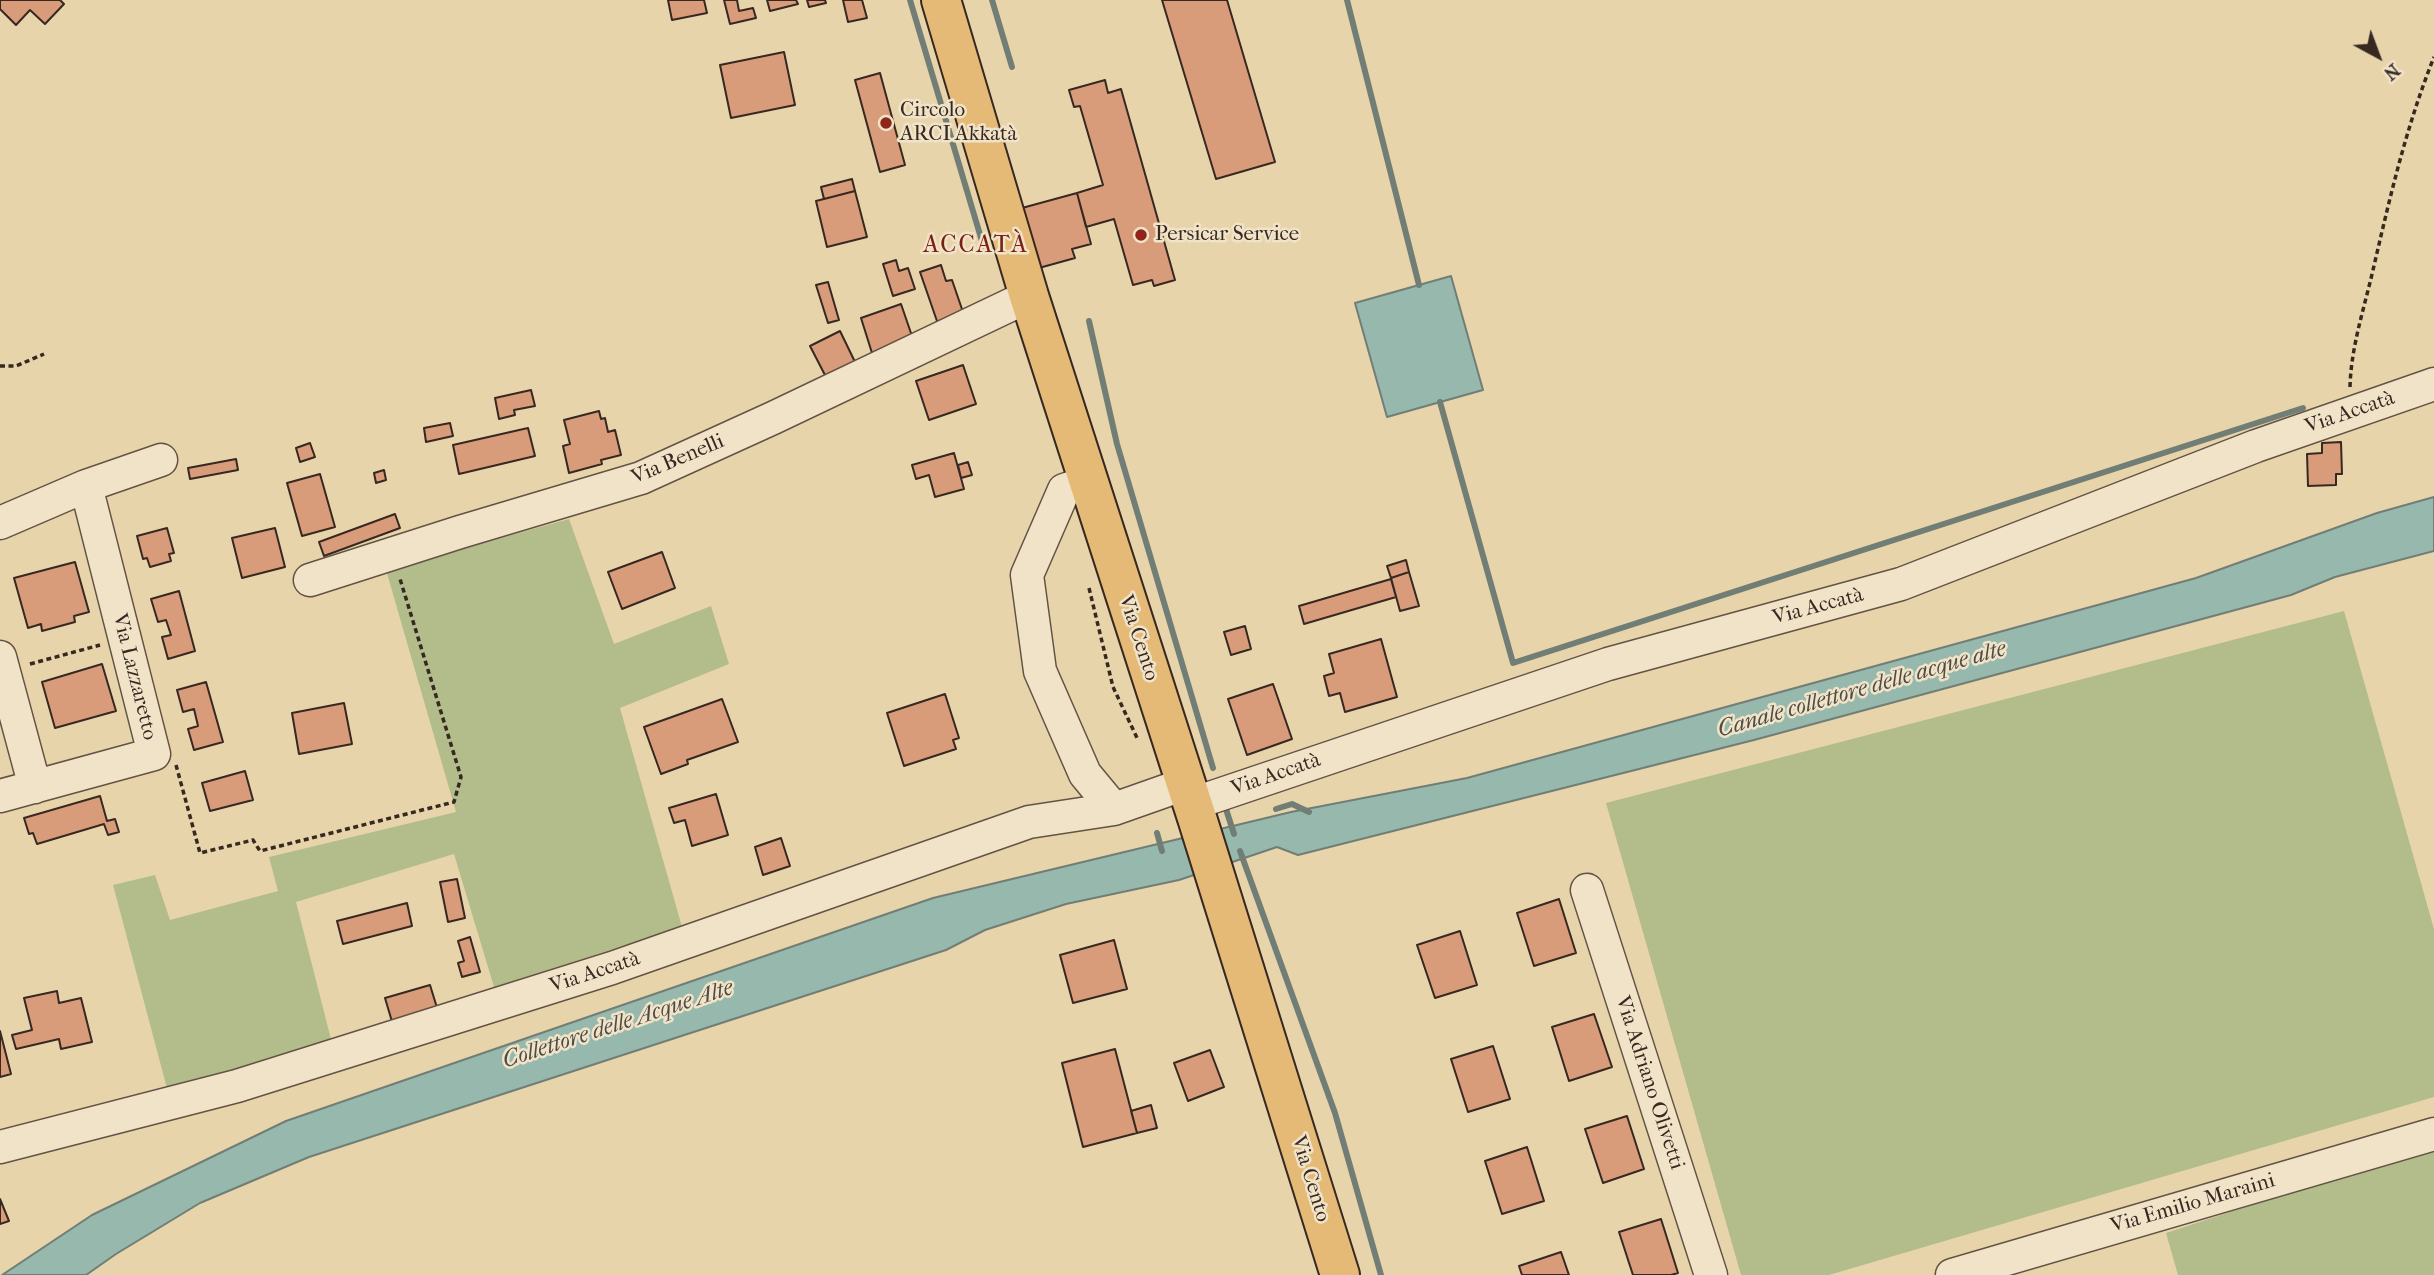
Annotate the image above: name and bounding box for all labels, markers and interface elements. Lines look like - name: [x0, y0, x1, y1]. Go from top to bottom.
- north arrow: [2343, 21, 2413, 91]
- text: N: [2379, 59, 2404, 85]
- place label: Circolo ARCI Akkatà: [900, 98, 1017, 148]
- marker: Circolo ARCI Akkatà: [878, 115, 894, 131]
- place label: Persicar Service: [1155, 222, 1299, 248]
- marker: Persicar Service: [1133, 227, 1149, 243]
- district label: ACCATÀ: [924, 232, 1028, 260]
- street label: Via Accatà: [2302, 386, 2398, 440]
- street label: Via Benelli: [628, 429, 728, 491]
- street label: Via Accatà: [1770, 583, 1866, 631]
- street label: Via Cento: [1112, 592, 1164, 684]
- street label: Via Lazzaretto: [106, 611, 162, 743]
- water label: Canale collettore delle acque alte: [1715, 636, 2009, 744]
- street label: Via Accatà: [1228, 748, 1324, 802]
- street label: Via Accatà: [547, 947, 643, 999]
- water label: Collettore delle Acque Alte: [499, 975, 737, 1075]
- street label: Via Adriano Olivetti: [1609, 993, 1689, 1173]
- street label: Via Cento: [1285, 1133, 1335, 1225]
- street label: Via Emilio Maraini: [2108, 1169, 2278, 1239]

